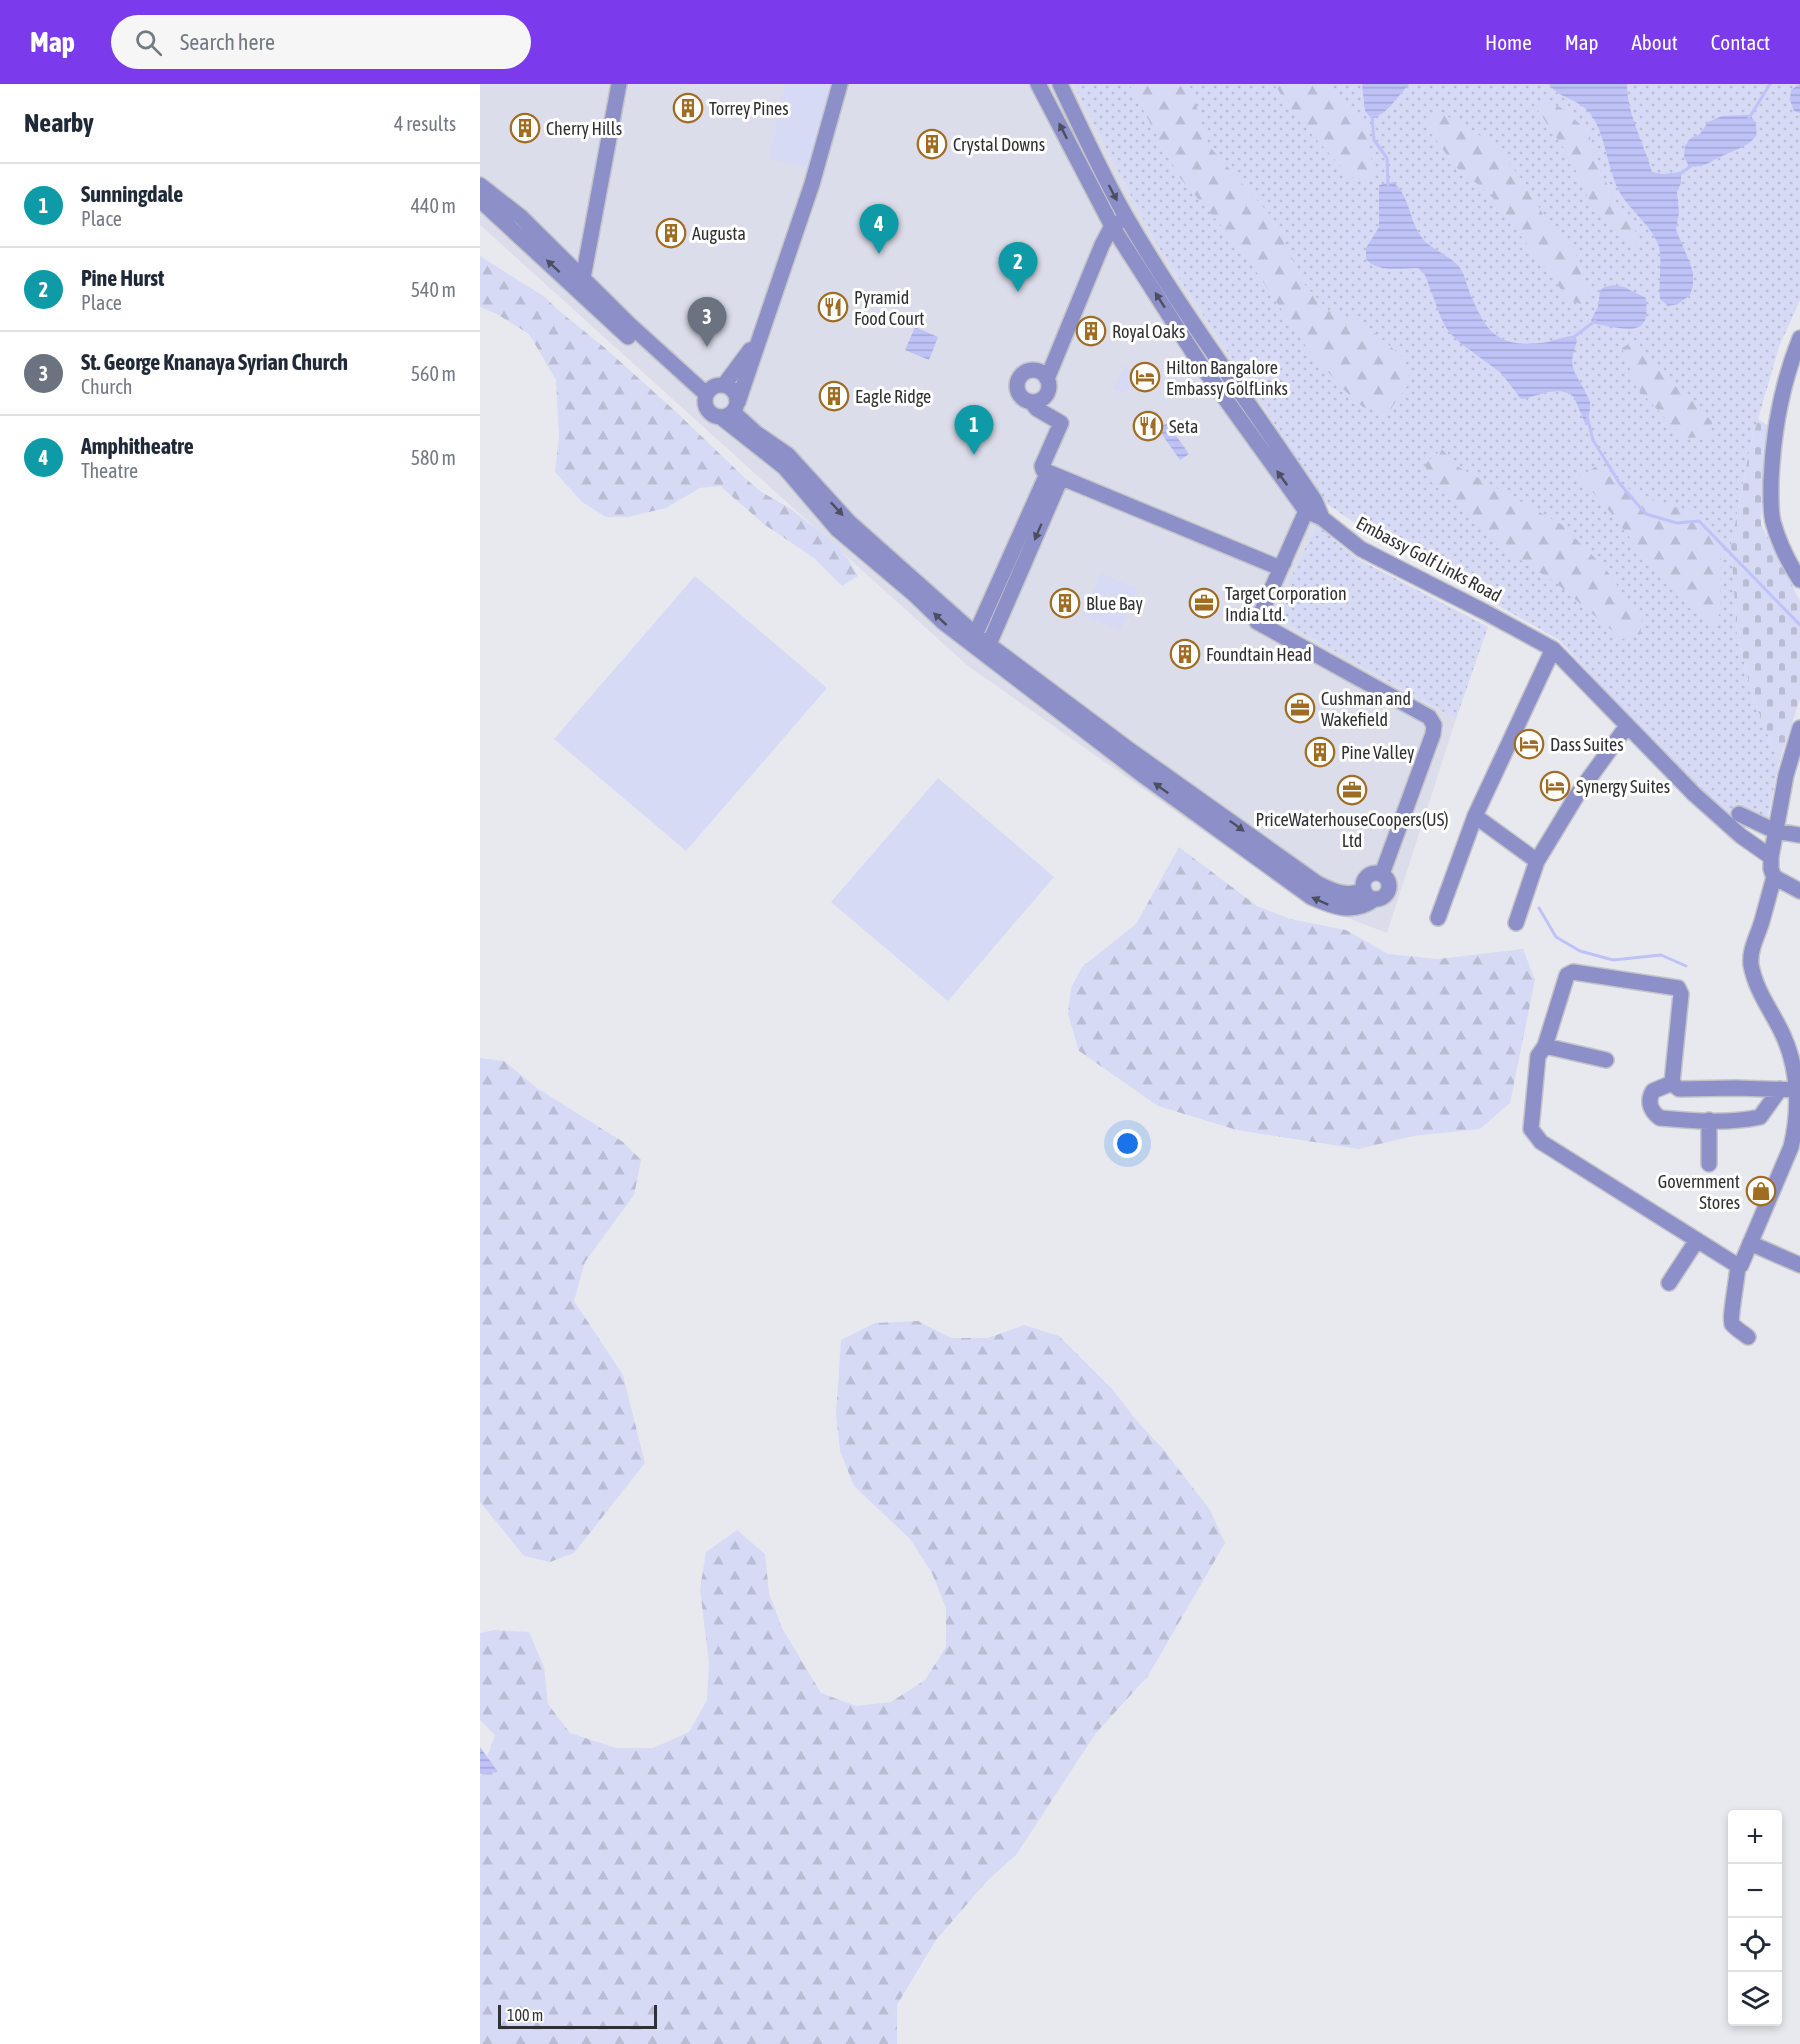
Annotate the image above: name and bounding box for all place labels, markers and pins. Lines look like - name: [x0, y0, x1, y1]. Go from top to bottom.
- building icon: Torrey Pines: [672, 92, 704, 124]
- place label: Torrey Pines: [709, 98, 789, 119]
- building icon: Cherry Hills: [509, 112, 541, 144]
- place label: Cherry Hills: [546, 118, 622, 139]
- building icon: Crystal Downs: [916, 128, 948, 160]
- place label: Crystal Downs: [953, 134, 1045, 155]
- pin: 4: [860, 204, 898, 254]
- building icon: Augusta: [655, 217, 687, 249]
- place label: Augusta: [692, 223, 746, 244]
- pin: 2: [998, 242, 1038, 292]
- place label: Pyramid Food Court: [854, 287, 924, 329]
- restaurant icon: Pyramid Food Court: [817, 291, 849, 323]
- pin: 3: [688, 298, 726, 347]
- building icon: Royal Oaks: [1075, 315, 1107, 347]
- place label: Royal Oaks: [1112, 321, 1185, 342]
- place label: Hilton Bangalore Embassy GolfLinks: [1166, 357, 1288, 399]
- hotel icon: Hilton Bangalore Embassy GolfLinks: [1129, 361, 1161, 393]
- building icon: Eagle Ridge: [818, 380, 850, 412]
- place label: Eagle Ridge: [855, 386, 931, 407]
- pin: 1: [954, 406, 994, 455]
- restaurant icon: Seta: [1132, 410, 1164, 442]
- place label: Seta: [1169, 416, 1198, 437]
- place label: Target Corporation India Ltd.: [1225, 583, 1347, 625]
- building icon: Blue Bay: [1049, 587, 1081, 619]
- office icon: Target Corporation India Ltd.: [1188, 587, 1220, 619]
- place label: Blue Bay: [1086, 593, 1143, 614]
- building icon: Foundtain Head: [1169, 638, 1201, 670]
- place label: Foundtain Head: [1206, 644, 1312, 665]
- place label: Cushman and Wakefield: [1321, 688, 1411, 730]
- office icon: Cushman and Wakefield: [1284, 692, 1316, 724]
- hotel icon: Dass Suites: [1513, 728, 1545, 760]
- place label: Dass Suites: [1550, 734, 1624, 755]
- building icon: Pine Valley: [1304, 736, 1336, 768]
- place label: Pine Valley: [1341, 742, 1414, 763]
- hotel icon: Synergy Suites: [1539, 770, 1571, 802]
- office icon: PriceWaterhouseCoopers(US) Ltd: [1336, 774, 1368, 806]
- place label: Synergy Suites: [1576, 776, 1670, 797]
- place label: PriceWaterhouseCoopers(US) Ltd: [1255, 809, 1449, 851]
- place label: Government Stores: [1658, 1171, 1740, 1213]
- shop icon: Government Stores: [1745, 1175, 1777, 1207]

